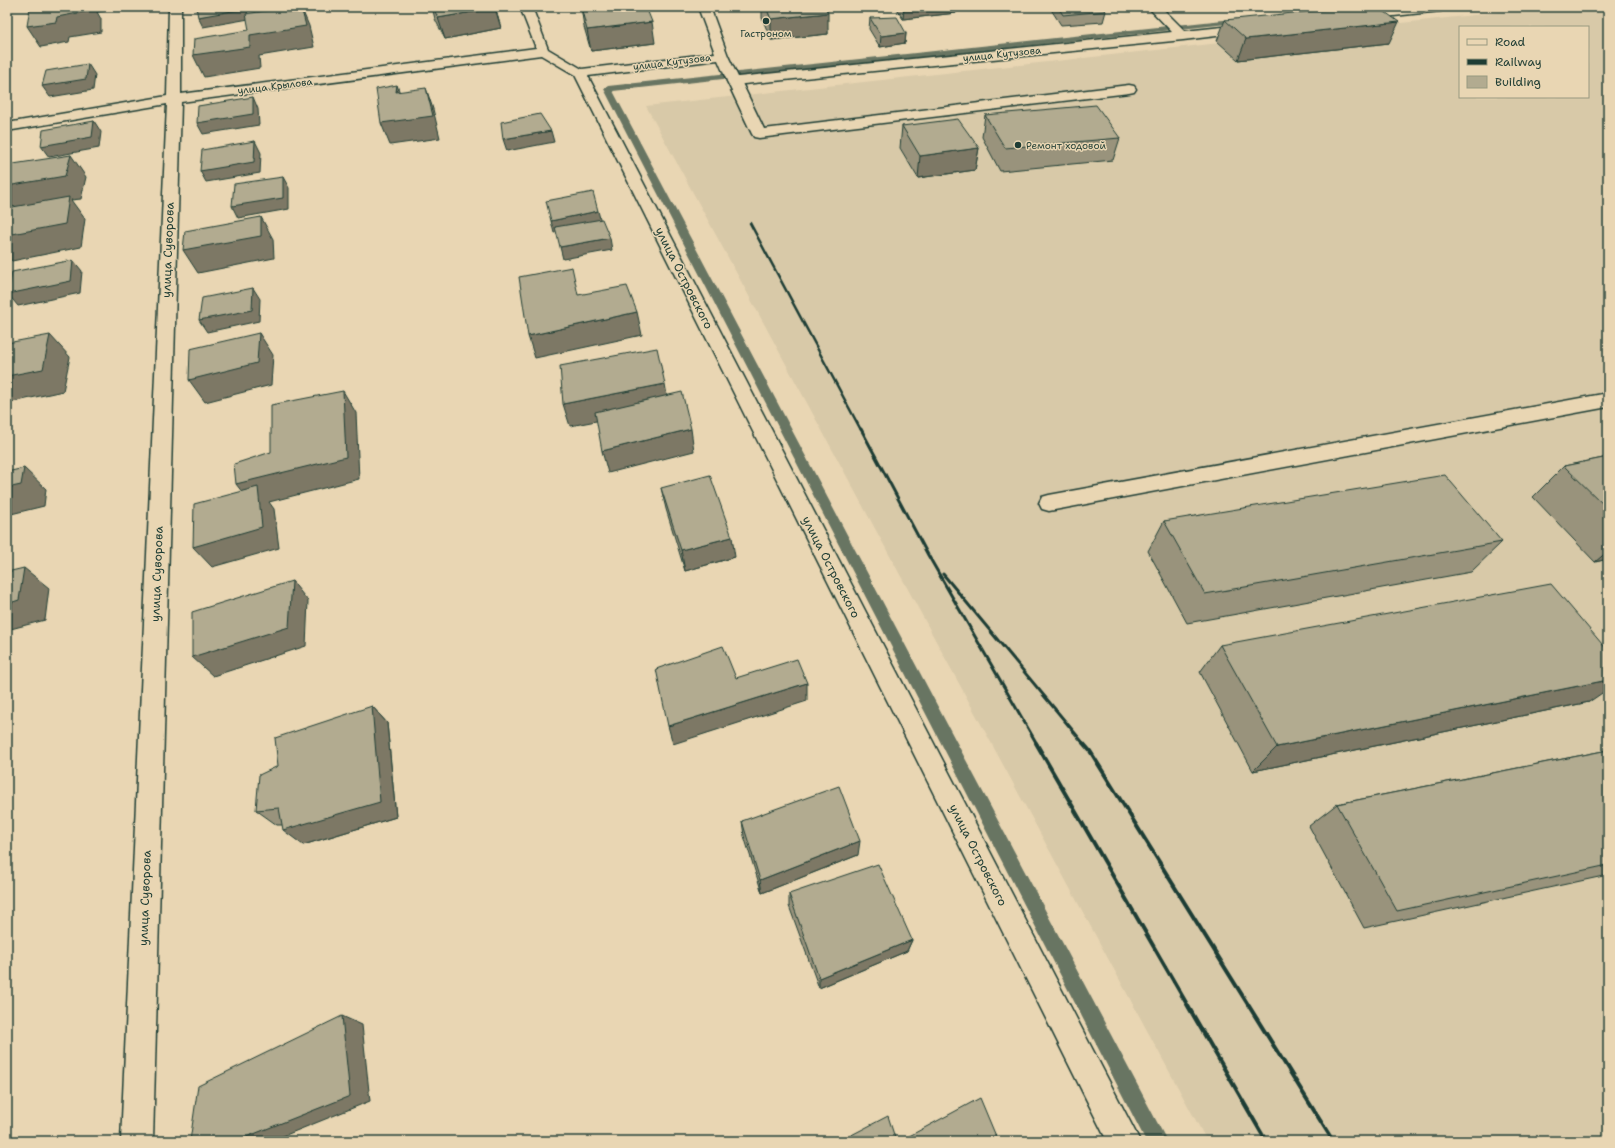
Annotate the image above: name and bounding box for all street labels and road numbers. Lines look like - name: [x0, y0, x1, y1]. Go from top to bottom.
- street label: улица Кутузова: [962, 43, 1042, 65]
- street label: улица Кутузова: [632, 51, 712, 73]
- street label: улица Крылова: [237, 75, 314, 97]
- street label: улица Суворова: [158, 201, 178, 298]
- street label: улица Островского: [651, 224, 717, 332]
- street label: улица Островского: [798, 513, 864, 621]
- street label: улица Суворова: [147, 525, 167, 622]
- street label: улица Островского: [945, 801, 1011, 909]
- street label: улица Суворова: [135, 849, 155, 946]

